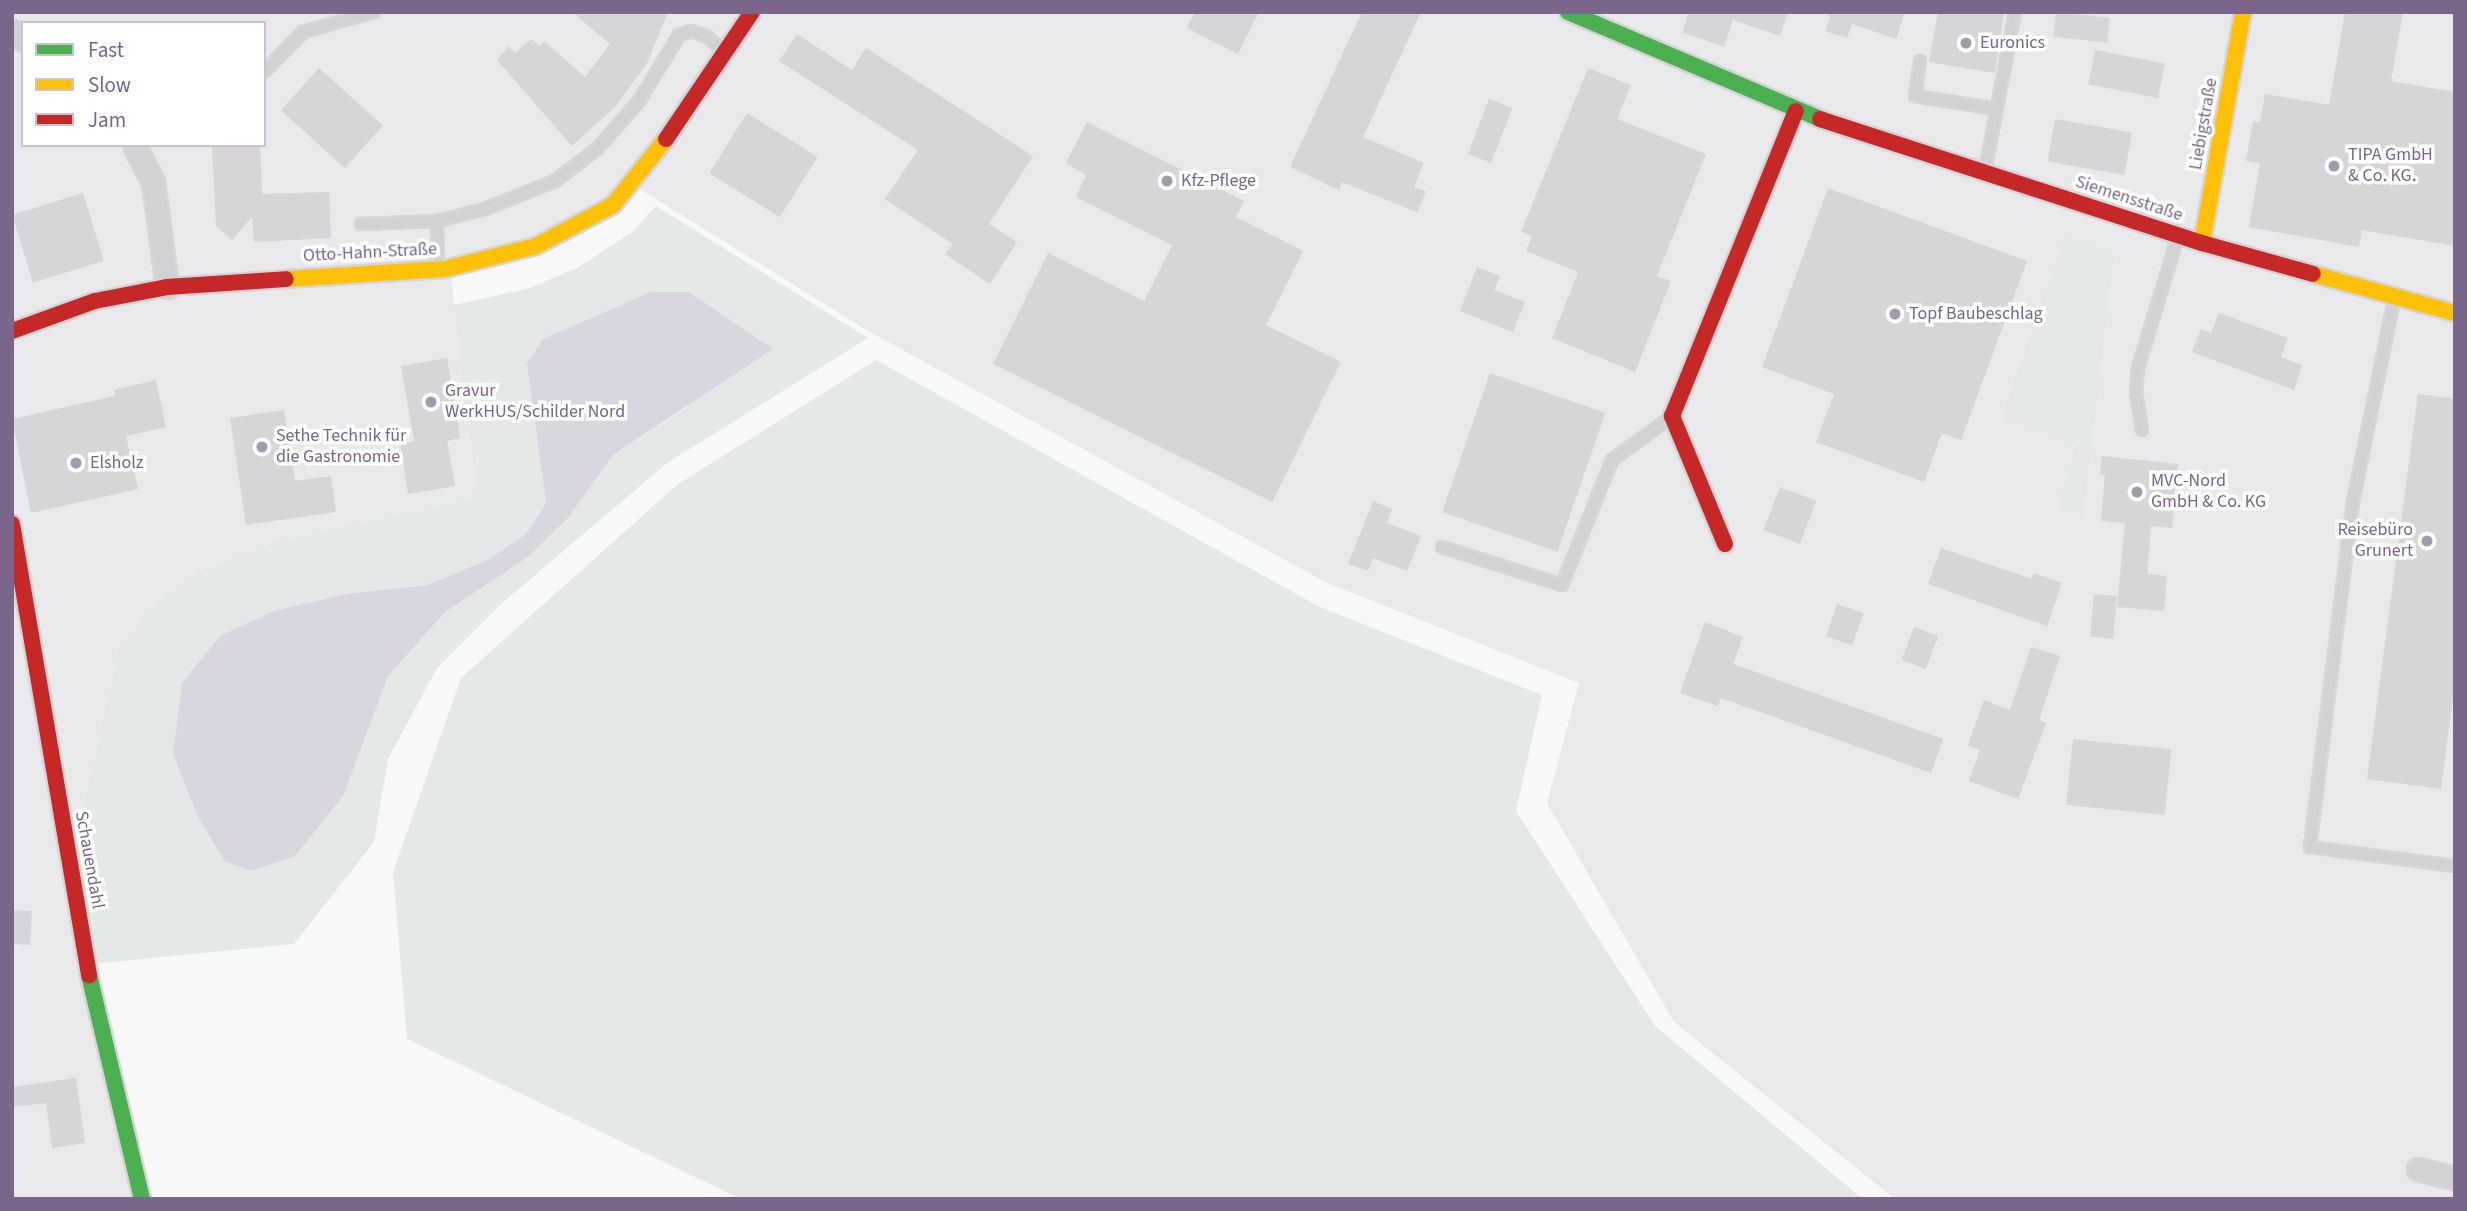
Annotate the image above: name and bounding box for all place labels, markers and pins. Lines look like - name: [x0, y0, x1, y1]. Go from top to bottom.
- place label: Euronics: [1980, 32, 2045, 54]
- marker: Euronics: [1958, 35, 1974, 51]
- place label: TIPA GmbH & Co. KG.: [2348, 145, 2433, 188]
- marker: TIPA GmbH & Co. KG.: [2326, 158, 2342, 174]
- place label: Kfz-Pflege: [1181, 170, 1256, 192]
- marker: Kfz-Pflege: [1159, 173, 1175, 189]
- place label: Topf Baubeschlag: [1909, 303, 2043, 325]
- marker: Topf Baubeschlag: [1887, 306, 1903, 322]
- place label: Gravur WerkHUS/Schilder Nord: [445, 381, 625, 424]
- marker: Gravur WerkHUS/Schilder Nord: [423, 394, 439, 410]
- place label: Sethe Technik für die Gastronomie: [276, 426, 406, 468]
- marker: Sethe Technik für die Gastronomie: [254, 439, 270, 455]
- place label: Elsholz: [90, 452, 143, 474]
- marker: Elsholz: [68, 455, 84, 471]
- place label: MVC-Nord GmbH & Co. KG: [2151, 471, 2266, 514]
- marker: MVC-Nord GmbH & Co. KG: [2129, 484, 2145, 500]
- place label: Reisebüro Grunert: [2338, 520, 2413, 562]
- marker: Reisebüro Grunert: [2419, 533, 2435, 549]

